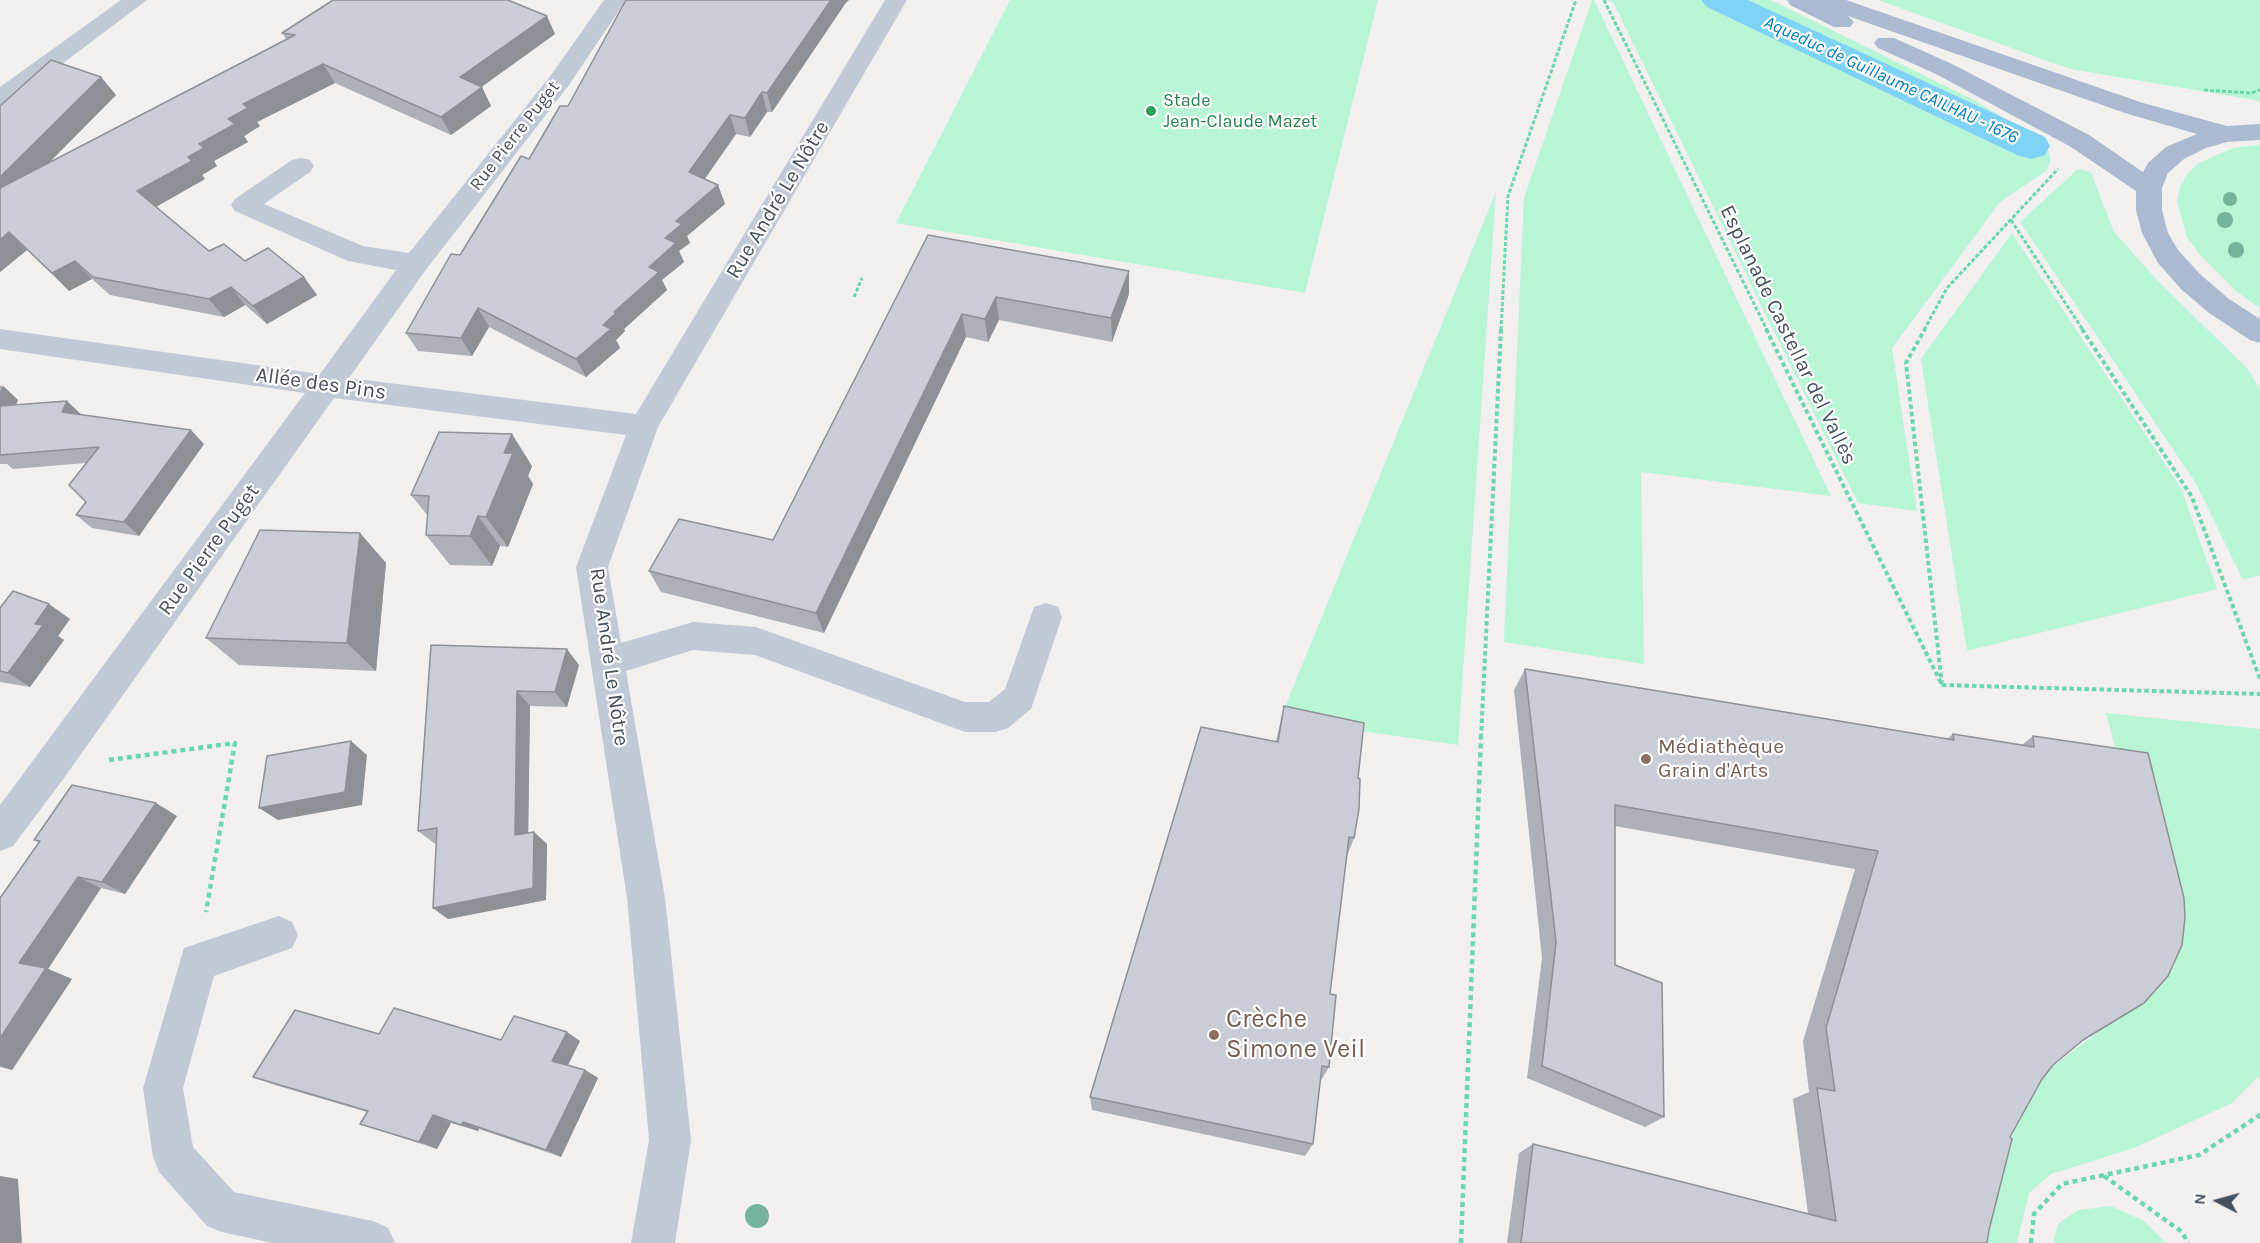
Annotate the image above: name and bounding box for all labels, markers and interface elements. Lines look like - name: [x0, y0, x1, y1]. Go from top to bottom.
- water label: Aqueduc de Guillaume CAILHAU - 1676: [1761, 12, 2021, 148]
- street label: Rue Pierre Puget: [465, 77, 565, 195]
- place label: Stade Jean-Claude Mazet: [1163, 90, 1317, 132]
- marker: Stade Jean-Claude Mazet: [1144, 104, 1158, 118]
- street label: Rue André Le Nôtre: [721, 117, 835, 283]
- street label: Esplanade Castellar del Vallès: [1714, 201, 1862, 469]
- street label: Allée des Pins: [254, 362, 388, 406]
- street label: Rue Pierre Puget: [153, 480, 265, 620]
- street label: Rue André Le Nôtre: [584, 566, 634, 748]
- place label: Médiathèque Grain d'Arts: [1658, 734, 1784, 784]
- marker: Médiathèque Grain d'Arts: [1639, 752, 1653, 766]
- place label: Crèche Simone Veil: [1226, 1004, 1365, 1066]
- marker: Crèche Simone Veil: [1207, 1028, 1221, 1042]
- north arrow: [2188, 1171, 2248, 1231]
- text: N: [2190, 1192, 2210, 1206]

